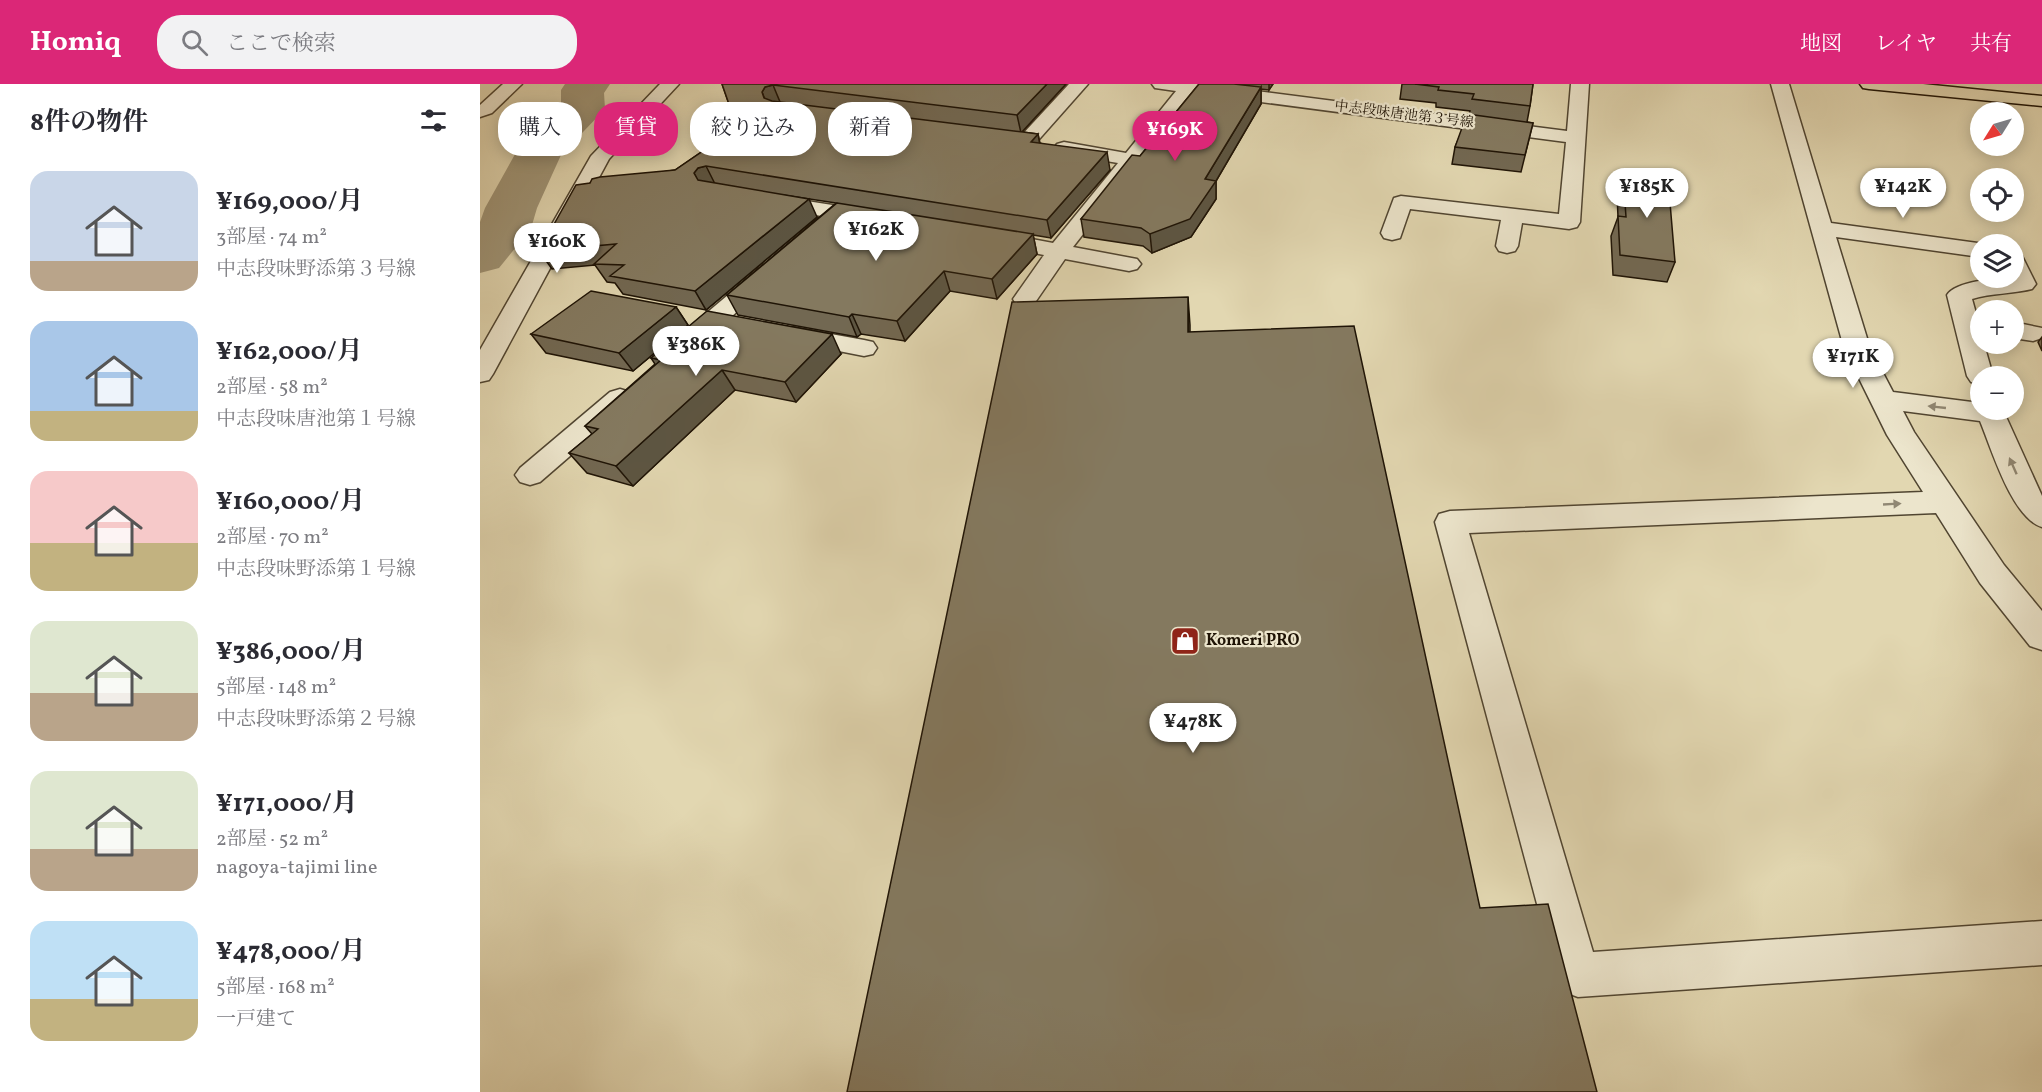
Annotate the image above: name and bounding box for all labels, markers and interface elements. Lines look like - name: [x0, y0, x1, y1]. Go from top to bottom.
- search box: [157, 15, 577, 69]
- text: Homiq: [30, 23, 121, 62]
- icon: search: [178, 26, 211, 59]
- text: ここで検索: [226, 29, 336, 60]
- text: 地図: [1800, 30, 1842, 59]
- text: レイヤ: [1875, 30, 1937, 59]
- text: 共有: [1970, 30, 2012, 59]
- street label: 中志段味唐池第３号線: [1333, 97, 1475, 133]
- chip: 購入: [498, 102, 582, 156]
- chip: 賃貸: [594, 102, 678, 156]
- chip: 絞り込み: [690, 102, 816, 156]
- chip: 新着: [828, 102, 912, 156]
- north arrow: [1970, 102, 2024, 156]
- map controls: [1970, 102, 2024, 420]
- icon: filters: [417, 104, 450, 137]
- text: 8件の物件: [30, 105, 148, 141]
- pin: ¥169K: [1133, 111, 1217, 162]
- text: ¥169K: [1146, 116, 1204, 144]
- pin: ¥185K: [1605, 168, 1689, 219]
- pin: ¥142K: [1861, 168, 1945, 219]
- button: locate: [1970, 168, 2024, 222]
- text: ¥185K: [1619, 173, 1675, 201]
- text: ¥142K: [1874, 173, 1932, 201]
- text: ¥169,000/月: [216, 184, 364, 220]
- icon: home: [78, 195, 150, 267]
- pin: ¥162K: [834, 211, 918, 262]
- text: ¥162K: [848, 216, 904, 244]
- pin: ¥160K: [515, 223, 599, 274]
- text: 3部屋 · 74 m²: [216, 224, 327, 252]
- text: ¥160K: [528, 228, 586, 256]
- button: layers: [1970, 234, 2024, 288]
- text: 中志段味野添第３号線: [216, 256, 416, 284]
- button: +: [1970, 300, 2024, 354]
- pin: ¥386K: [654, 326, 738, 377]
- text: ¥386K: [666, 331, 726, 359]
- text: ¥162,000/月: [216, 334, 363, 370]
- pin: ¥171K: [1811, 338, 1895, 389]
- text: ¥171K: [1827, 343, 1879, 371]
- icon: home: [78, 345, 150, 417]
- button: −: [1970, 366, 2024, 420]
- text: 2部屋 · 58 m²: [216, 374, 328, 402]
- one-way arrow: [1927, 402, 1946, 411]
- text: 中志段味唐池第１号線: [216, 406, 416, 434]
- one-way arrow: [2009, 457, 2018, 474]
- text: ¥160,000/月: [216, 484, 365, 520]
- icon: home: [78, 495, 150, 567]
- one-way arrow: [1883, 499, 1902, 508]
- text: 2部屋 · 70 m²: [216, 524, 329, 552]
- text: 中志段味野添第１号線: [216, 556, 416, 584]
- shop icon: Komeri PRO: [1169, 625, 1201, 657]
- place label: Komeri PRO: [1206, 630, 1299, 652]
- text: ¥386,000/月: [216, 634, 366, 670]
- icon: home: [78, 645, 150, 717]
- text: 5部屋 · 148 m²: [216, 674, 336, 702]
- pin: ¥478K: [1151, 703, 1235, 754]
- text: 中志段味野添第２号線: [216, 706, 416, 734]
- text: ¥478K: [1163, 708, 1223, 736]
- text: ¥171,000/月: [216, 786, 358, 822]
- icon: home: [78, 795, 150, 867]
- text: 2部屋 · 52 m²: [216, 826, 328, 854]
- text: nagoya-tajimi line: [216, 854, 378, 882]
- text: ¥478,000/月: [216, 934, 366, 970]
- icon: home: [78, 945, 150, 1017]
- text: 5部屋 · 168 m²: [216, 974, 335, 1002]
- text: 一戸建て: [216, 1006, 296, 1034]

